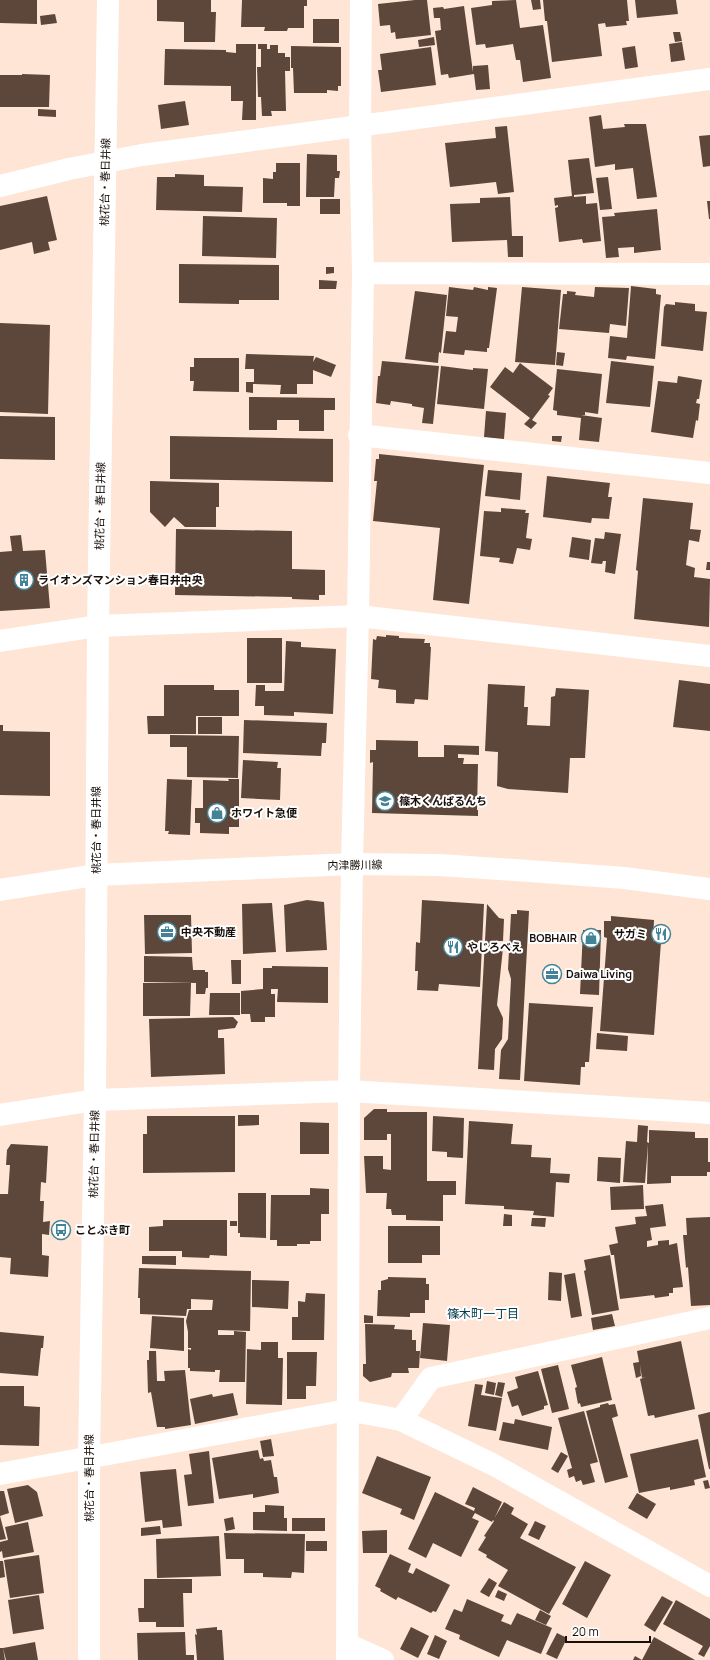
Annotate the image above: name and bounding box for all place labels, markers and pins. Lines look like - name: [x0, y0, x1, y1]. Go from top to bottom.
- building icon: ライオンズマンション春日井中央: [13, 569, 35, 591]
- place label: ライオンズマンション春日井中央: [38, 572, 203, 587]
- school or university icon: 篠木くんぱるんち: [374, 790, 396, 812]
- place label: 篠木くんぱるんち: [399, 793, 487, 808]
- shop icon: ホワイト急便: [206, 802, 228, 824]
- place label: ホワイト急便: [231, 805, 298, 820]
- office icon: 中央不動産: [156, 921, 178, 943]
- restaurant icon: サガミ: [650, 923, 672, 945]
- place label: 中央不動産: [181, 924, 236, 939]
- place label: サガミ: [614, 926, 647, 941]
- shop icon: BOBHAIR: [580, 927, 602, 949]
- place label: BOBHAIR: [529, 930, 577, 945]
- restaurant icon: やじろべえ: [442, 936, 464, 958]
- place label: やじろべえ: [467, 939, 522, 954]
- office icon: Daiwa Living: [541, 963, 563, 985]
- place label: Daiwa Living: [566, 966, 632, 981]
- bus stop icon: ことぶき町: [50, 1219, 72, 1241]
- place label: ことぶき町: [75, 1222, 130, 1237]

